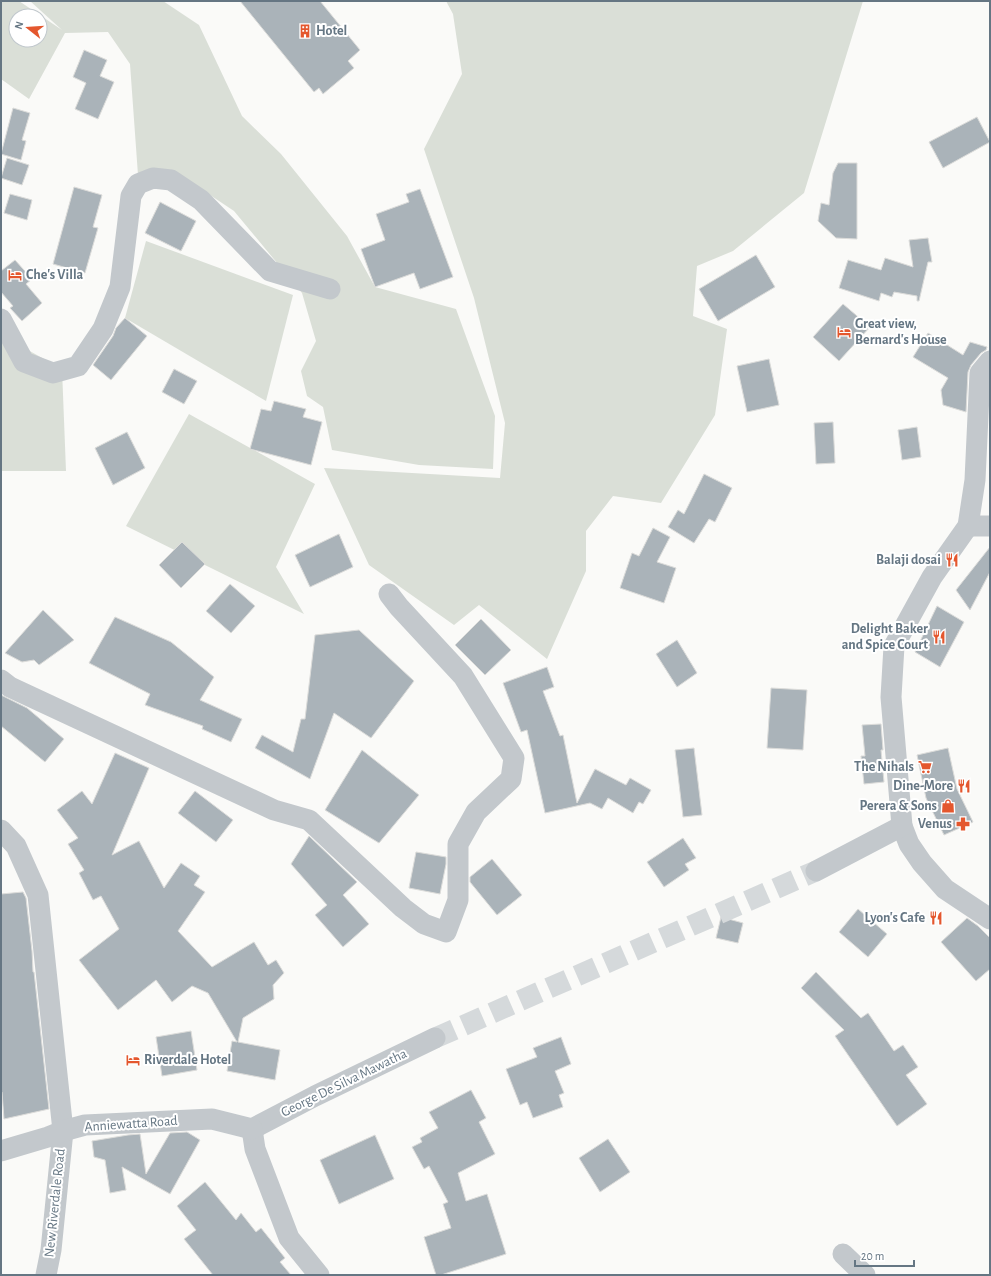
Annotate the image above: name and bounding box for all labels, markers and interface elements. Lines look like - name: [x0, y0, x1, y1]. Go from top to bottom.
- north arrow: [8, 8, 48, 48]
- text: N: [13, 20, 25, 30]
- building icon: Hotel: [297, 23, 313, 39]
- place label: Hotel: [316, 24, 347, 38]
- hotel icon: Che's Villa: [7, 267, 23, 283]
- place label: Che's Villa: [26, 268, 84, 282]
- place label: Great view, Bernard's House: [855, 317, 947, 347]
- hotel icon: Great view, Bernard's House: [836, 324, 852, 340]
- restaurant icon: Balaji dosai: [944, 552, 960, 568]
- place label: Balaji dosai: [876, 553, 941, 567]
- place label: Delight Baker and Spice Court: [842, 622, 928, 652]
- restaurant icon: Delight Baker and Spice Court: [931, 629, 947, 645]
- supermarket icon: The Nihals: [917, 759, 933, 775]
- place label: The Nihals: [854, 760, 914, 774]
- restaurant icon: Dine-More: [956, 778, 972, 794]
- place label: Dine-More: [893, 779, 953, 793]
- shop icon: Perera & Sons: [940, 798, 956, 814]
- place label: Perera & Sons: [860, 799, 937, 813]
- pharmacy icon: Venus: [955, 816, 971, 832]
- place label: Venus: [918, 817, 952, 831]
- restaurant icon: Lyon's Cafe: [928, 910, 944, 926]
- place label: Lyon's Cafe: [865, 911, 925, 925]
- street label: George De Silva Mawatha: [279, 1046, 410, 1120]
- hotel icon: Riverdale Hotel: [125, 1052, 141, 1068]
- place label: Riverdale Hotel: [144, 1053, 231, 1067]
- street label: Anniewatta Road: [84, 1114, 178, 1134]
- street label: New Riverdale Road: [42, 1148, 68, 1258]
- scale bar: [855, 1242, 914, 1268]
- text: 20 m: [861, 1250, 884, 1262]

